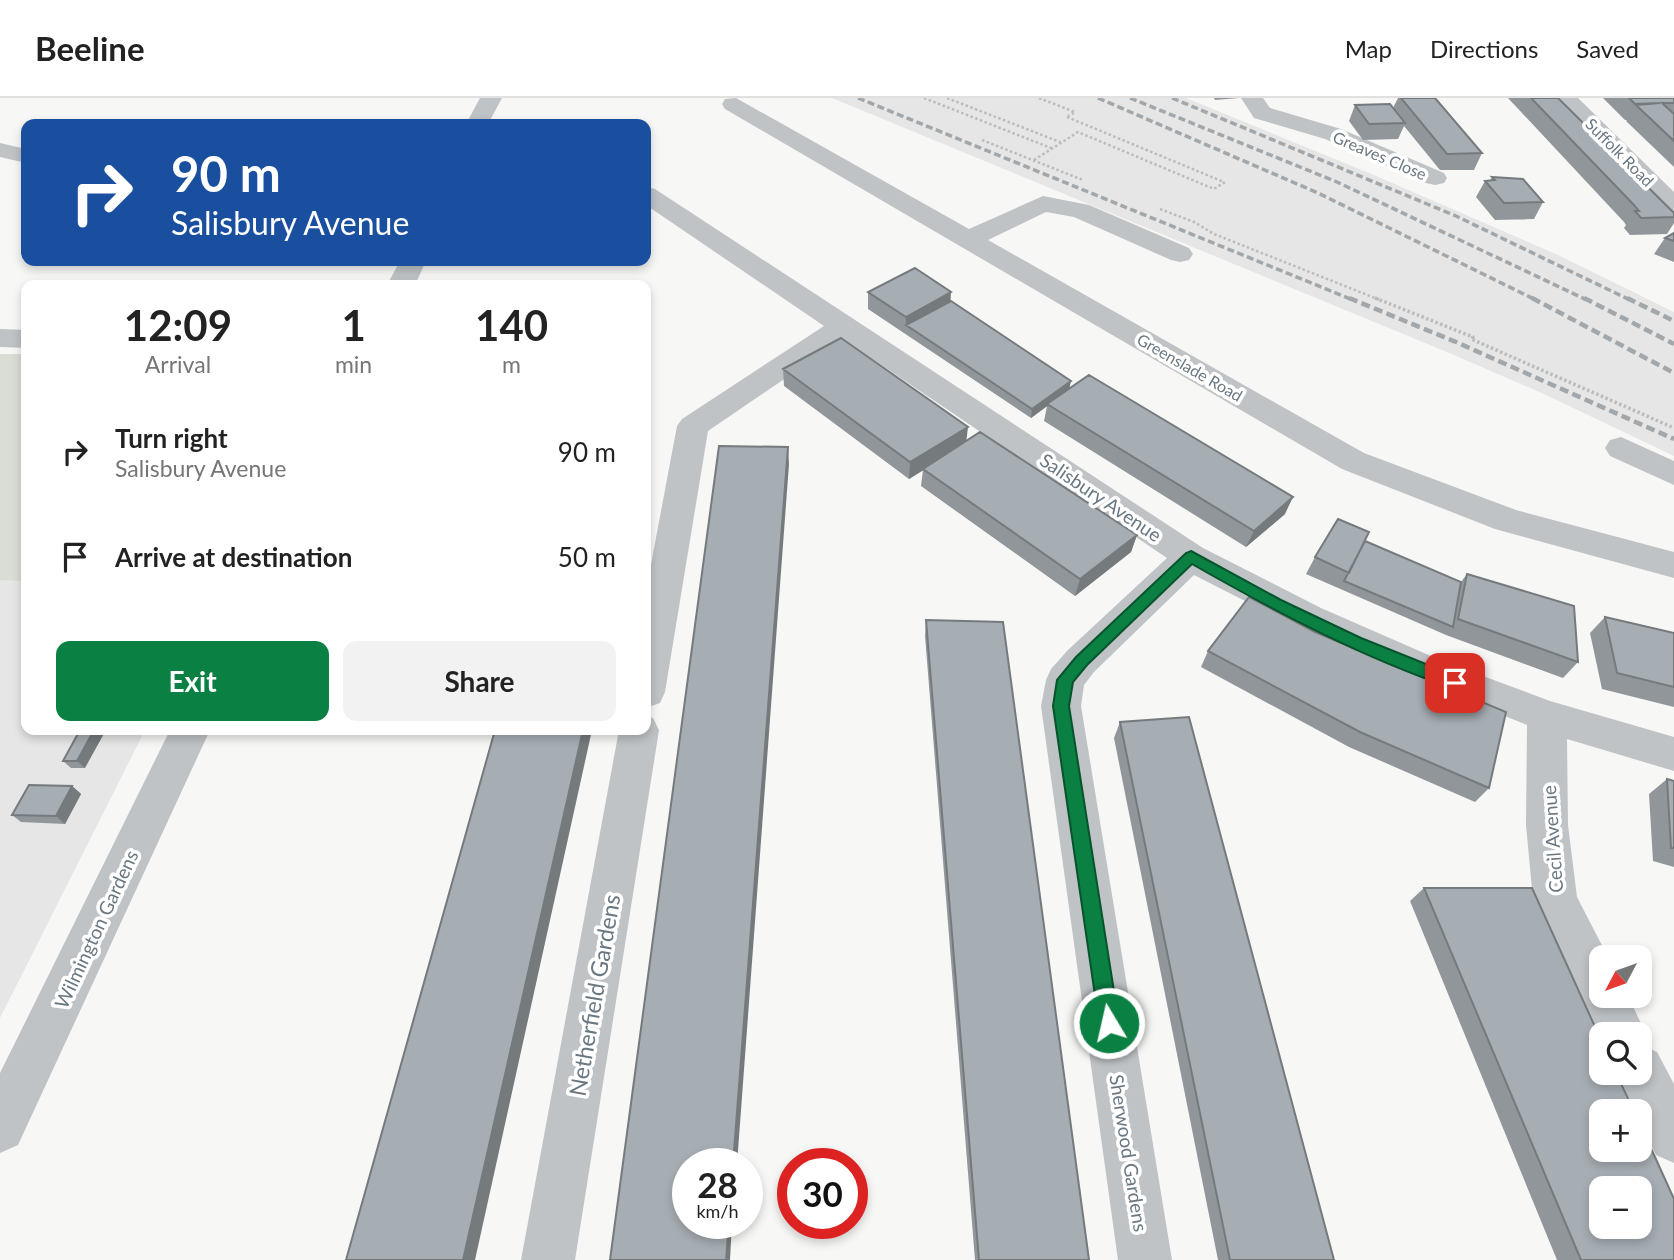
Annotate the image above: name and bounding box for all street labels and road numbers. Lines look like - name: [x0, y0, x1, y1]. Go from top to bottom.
- street label: Suffolk Road: [1582, 114, 1658, 190]
- street label: Greaves Close: [1330, 127, 1430, 183]
- street label: Greenslade Road: [1134, 329, 1246, 405]
- street label: Salisbury Avenue: [1036, 448, 1166, 546]
- street label: Cecil Avenue: [1537, 784, 1567, 894]
- street label: Wilmington Gardens: [49, 846, 143, 1012]
- street label: Netherfield Gardens: [562, 892, 626, 1098]
- street label: Sherwood Gardens: [1105, 1073, 1153, 1233]

